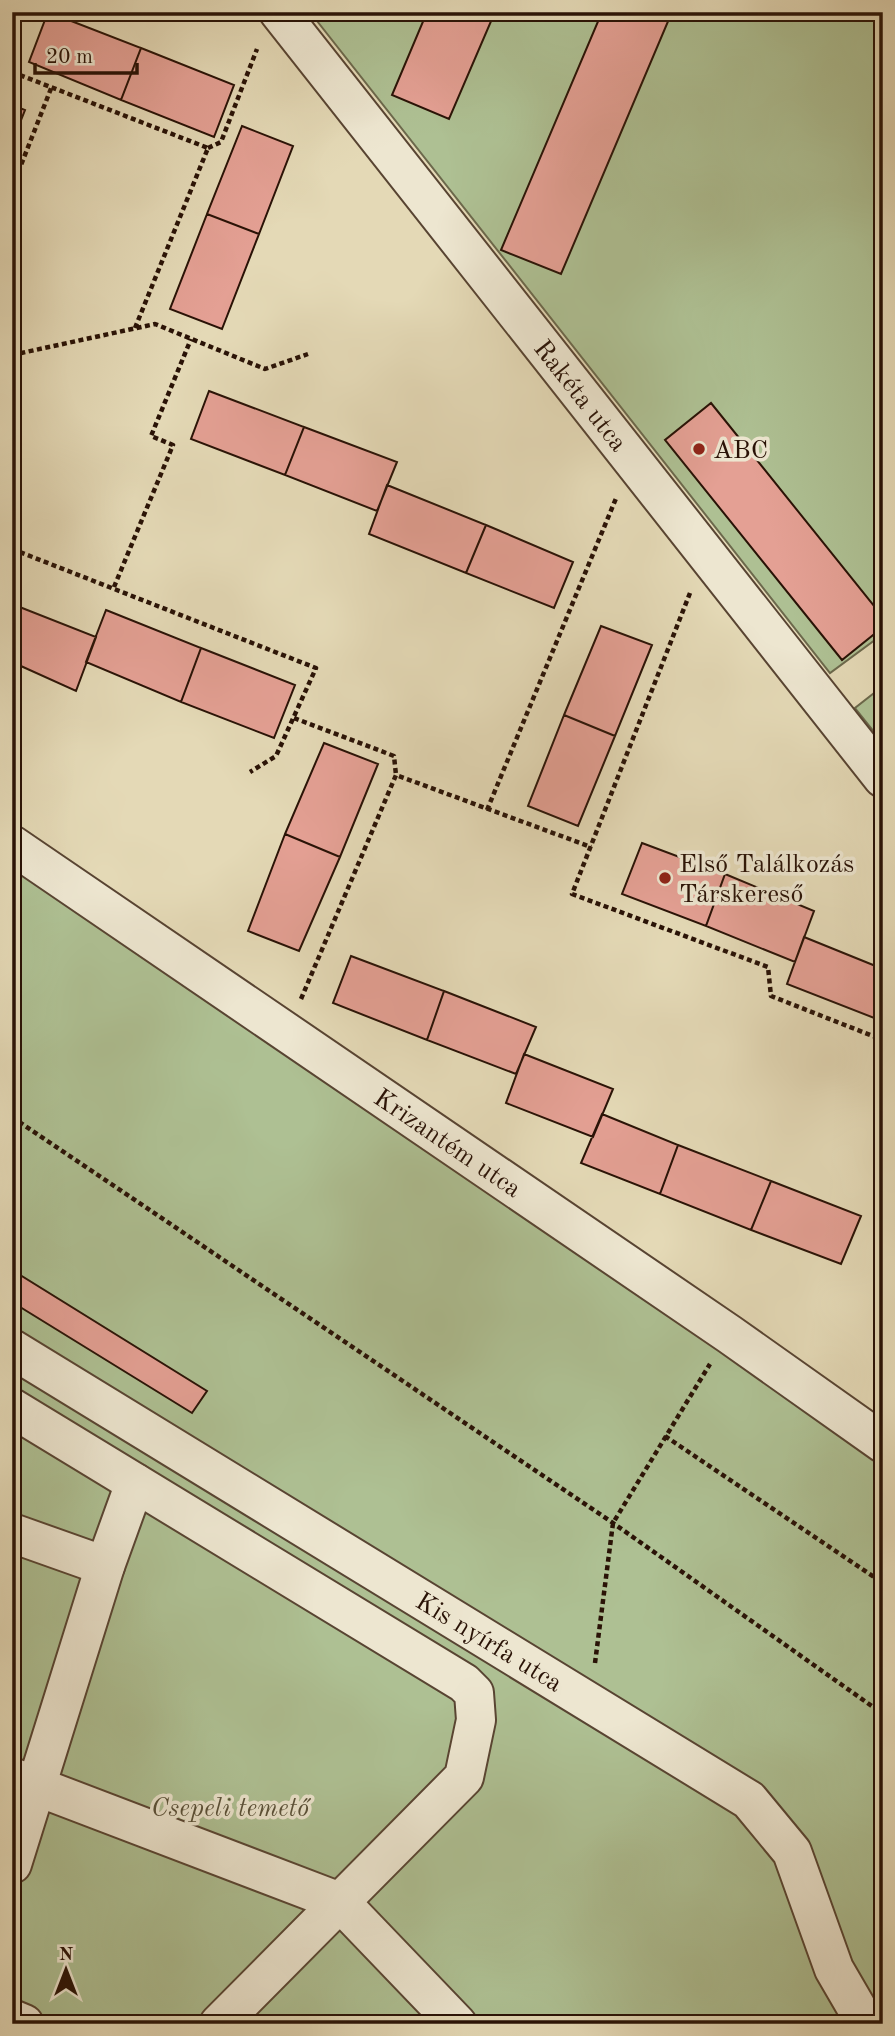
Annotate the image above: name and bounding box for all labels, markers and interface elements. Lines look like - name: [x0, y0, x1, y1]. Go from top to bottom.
- scale bar: [35, 32, 136, 76]
- text: 20 m: [46, 47, 93, 68]
- street label: Rakéta utca: [528, 336, 631, 457]
- place label: ABC: [713, 438, 768, 464]
- marker: ABC: [691, 441, 707, 457]
- place label: Első Találkozás Társkereső: [679, 852, 854, 908]
- marker: Első Találkozás Társkereső: [657, 870, 673, 886]
- street label: Krizantém utca: [369, 1085, 526, 1203]
- street label: Kis nyírfa utca: [411, 1588, 567, 1698]
- park label: Csepeli temető: [151, 1796, 312, 1822]
- north arrow: [32, 1934, 102, 2004]
- text: N: [59, 1946, 74, 1965]

